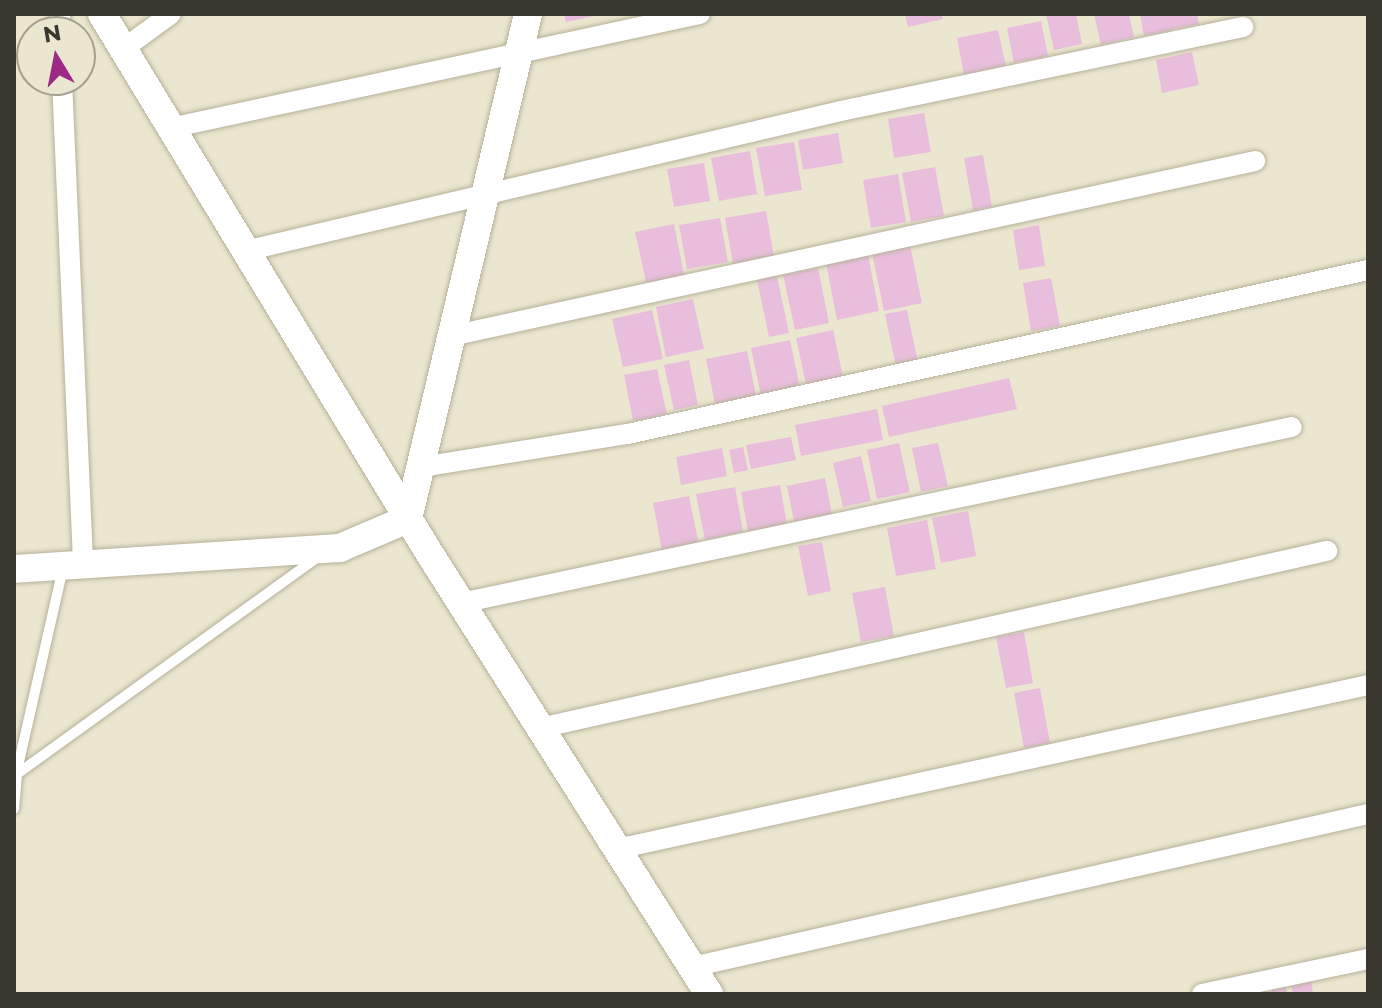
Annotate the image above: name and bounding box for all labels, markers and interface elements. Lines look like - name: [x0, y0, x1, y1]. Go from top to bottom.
- north arrow: [16, 16, 96, 96]
- text: N: [41, 19, 63, 49]

